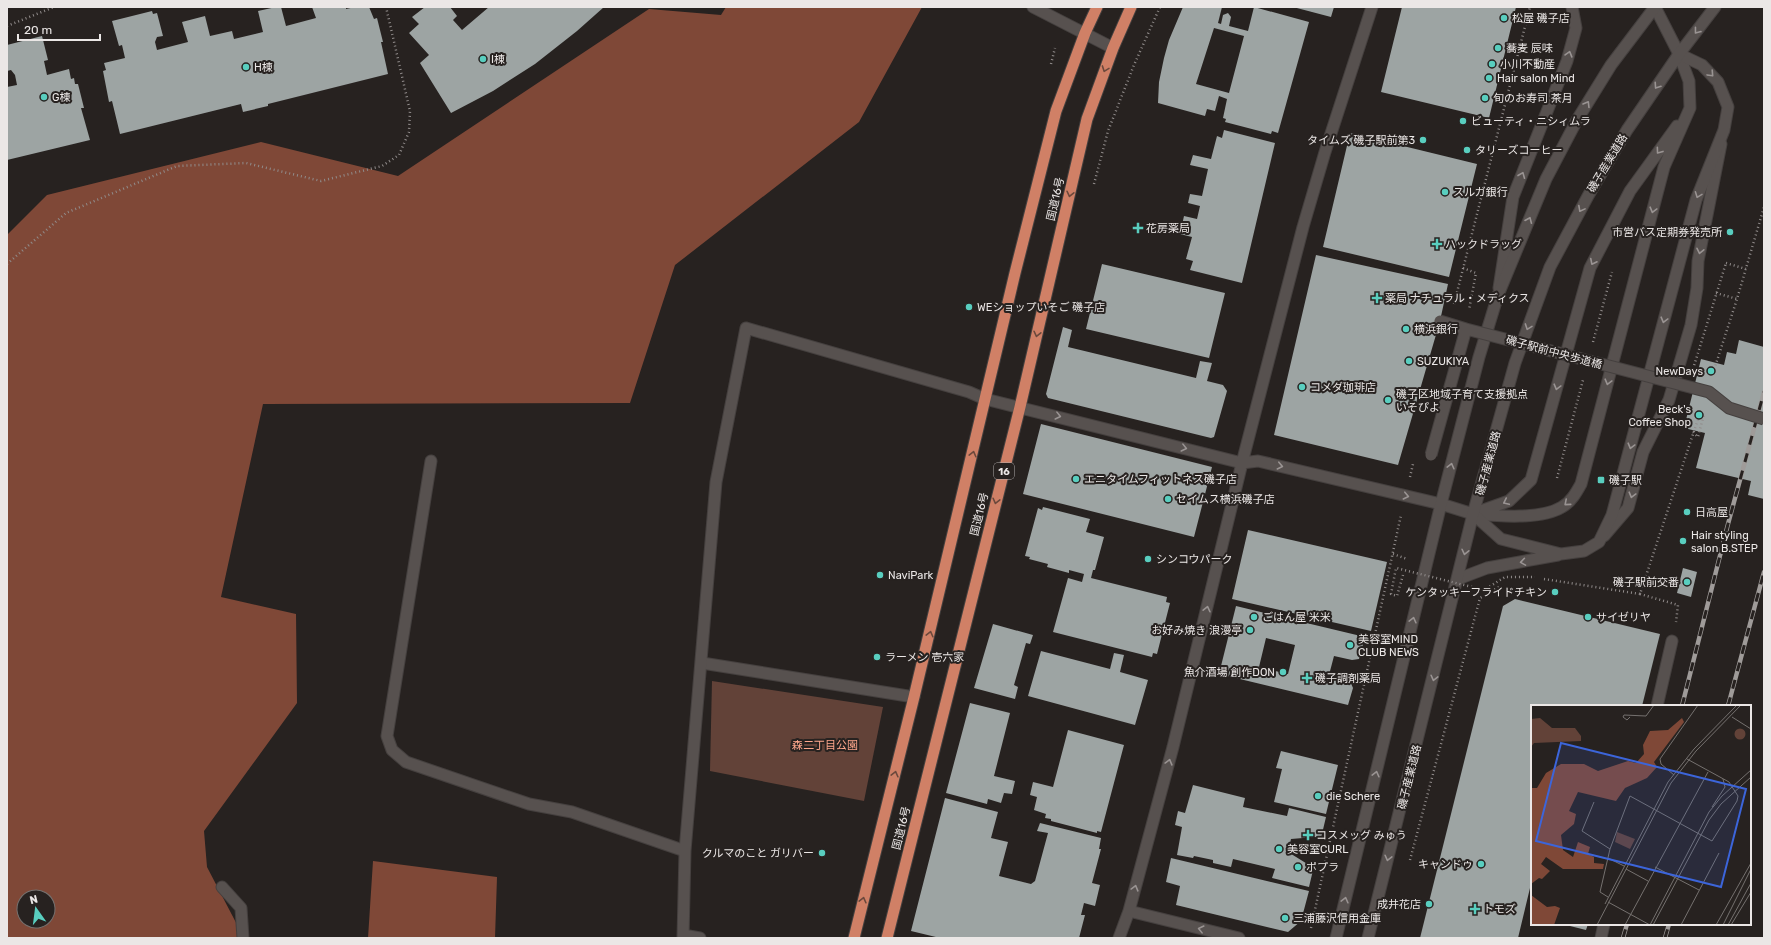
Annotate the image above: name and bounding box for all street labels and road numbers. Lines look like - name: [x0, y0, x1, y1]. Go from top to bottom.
- street label: 磯子産業道路: [1585, 132, 1630, 195]
- street label: 国道16号: [1044, 176, 1067, 222]
- street label: 磯子駅前中央歩道橋: [1504, 333, 1603, 372]
- street label: 磯子産業道路: [1474, 430, 1503, 497]
- road number: 16: [994, 463, 1014, 479]
- street label: 国道16号: [968, 491, 991, 537]
- street label: 磯子産業道路: [1395, 744, 1424, 811]
- street label: 国道16号: [890, 805, 913, 851]

